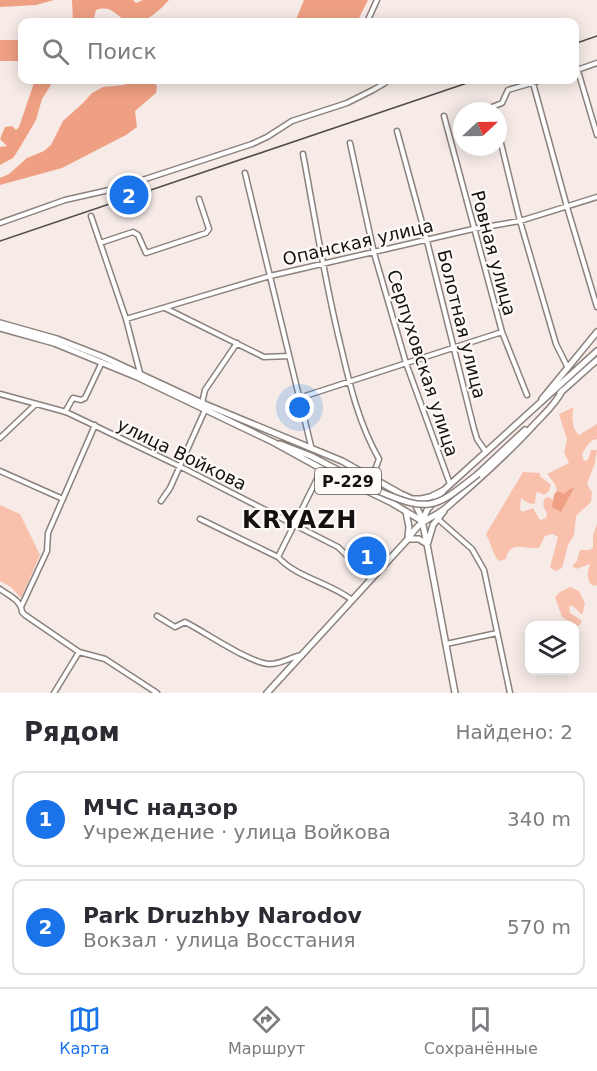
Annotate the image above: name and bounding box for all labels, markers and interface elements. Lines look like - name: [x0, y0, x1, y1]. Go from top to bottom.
- search box: [18, 18, 579, 84]
- icon: search: [39, 35, 72, 68]
- text: Поиск: [87, 39, 157, 64]
- north arrow: [453, 102, 507, 156]
- pin: 2: [110, 172, 148, 218]
- street label: Ровная улица: [467, 188, 521, 318]
- street label: Опанская улица: [280, 214, 436, 270]
- street label: Болотная улица: [433, 247, 491, 401]
- street label: Серпуховская улица: [383, 267, 463, 459]
- your location: [285, 393, 314, 422]
- street label: улица Войкова: [114, 414, 250, 494]
- road number: Р-229: [315, 468, 381, 494]
- district label: KRYAZH: [242, 506, 358, 534]
- pin: 1: [348, 534, 386, 578]
- map controls: [525, 621, 579, 675]
- button: layers: [525, 621, 579, 675]
- text: Рядом: [24, 717, 120, 747]
- text: Найдено: 2: [455, 720, 573, 744]
- text: МЧС надзор: [83, 795, 238, 820]
- text: 1: [39, 807, 52, 831]
- text: 340 m: [507, 807, 571, 831]
- text: Учреждение · улица Войкова: [83, 820, 391, 844]
- text: Park Druzhby Narodov: [83, 903, 362, 928]
- text: 2: [39, 915, 52, 939]
- text: 570 m: [507, 915, 571, 939]
- text: Вокзал · улица Восстания: [83, 928, 356, 952]
- tab: Карта: [59, 1003, 110, 1058]
- tab: Маршрут: [228, 1003, 305, 1058]
- tab: Сохранённые: [424, 1003, 538, 1058]

